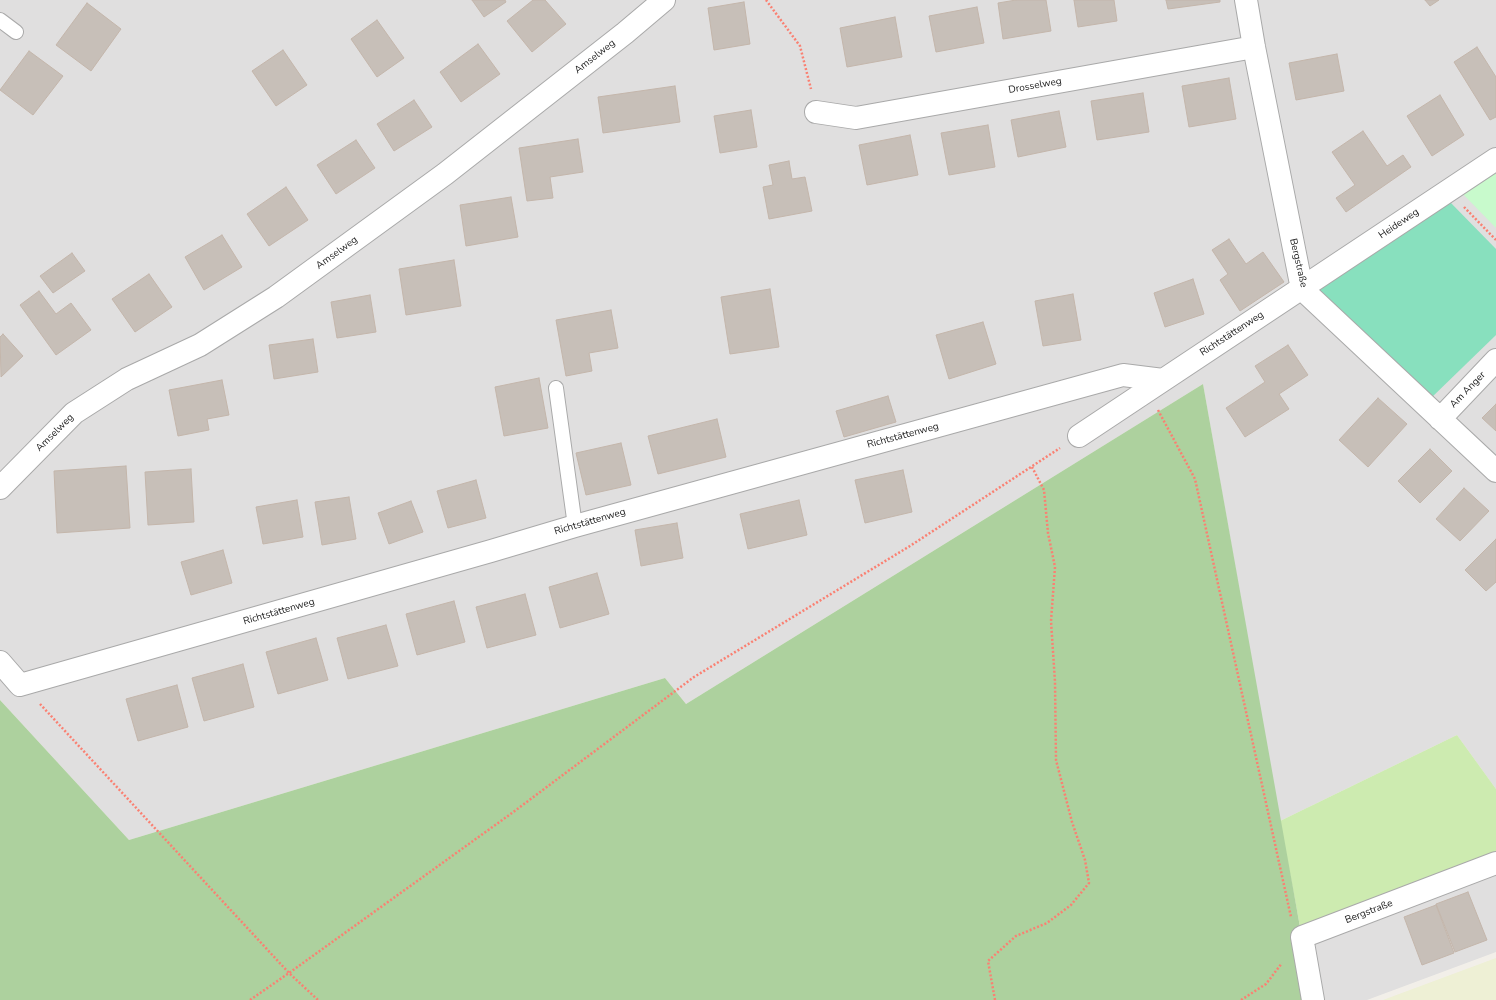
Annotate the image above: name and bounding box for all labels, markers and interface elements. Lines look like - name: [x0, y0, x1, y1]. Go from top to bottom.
- street label: Amselweg: [572, 37, 618, 77]
- street label: Drosselweg: [1007, 75, 1063, 97]
- street label: Heideweg: [1377, 206, 1421, 242]
- street label: Amselweg: [314, 234, 360, 272]
- street label: Bergstraße: [1287, 237, 1309, 289]
- street label: Richtstättenweg: [1198, 309, 1266, 359]
- street label: Am Anger: [1448, 369, 1488, 411]
- street label: Amselweg: [34, 412, 76, 454]
- street label: Richtstättenweg: [866, 421, 940, 451]
- street label: Richtstättenweg: [553, 506, 627, 538]
- street label: Richtstättenweg: [242, 596, 316, 628]
- street label: Bergstraße: [1344, 897, 1394, 927]

